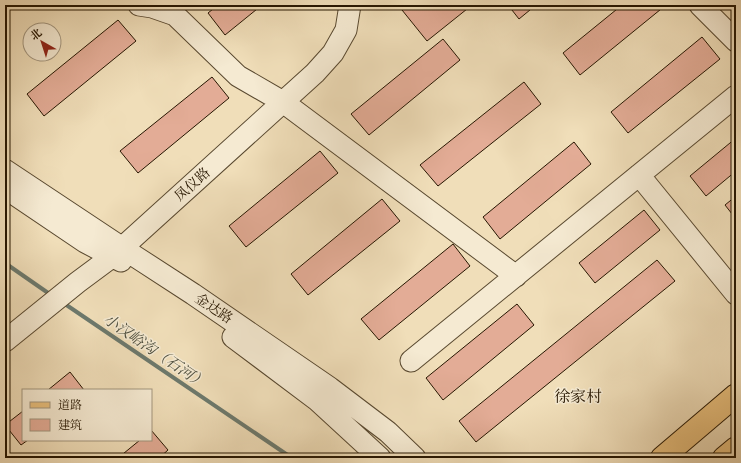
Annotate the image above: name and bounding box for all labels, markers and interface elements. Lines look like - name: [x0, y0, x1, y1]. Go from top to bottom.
- north arrow: [22, 22, 62, 62]
- text: 北: [28, 27, 44, 43]
- street label: 凤仪路: [172, 165, 213, 204]
- street label: 金达路: [192, 290, 235, 326]
- water label: 小汉峪沟（石河）: [100, 311, 209, 392]
- district label: 徐家村: [554, 388, 602, 406]
- legend: [22, 389, 152, 441]
- text: 道路: [58, 398, 82, 412]
- text: 建筑: [58, 418, 82, 432]

